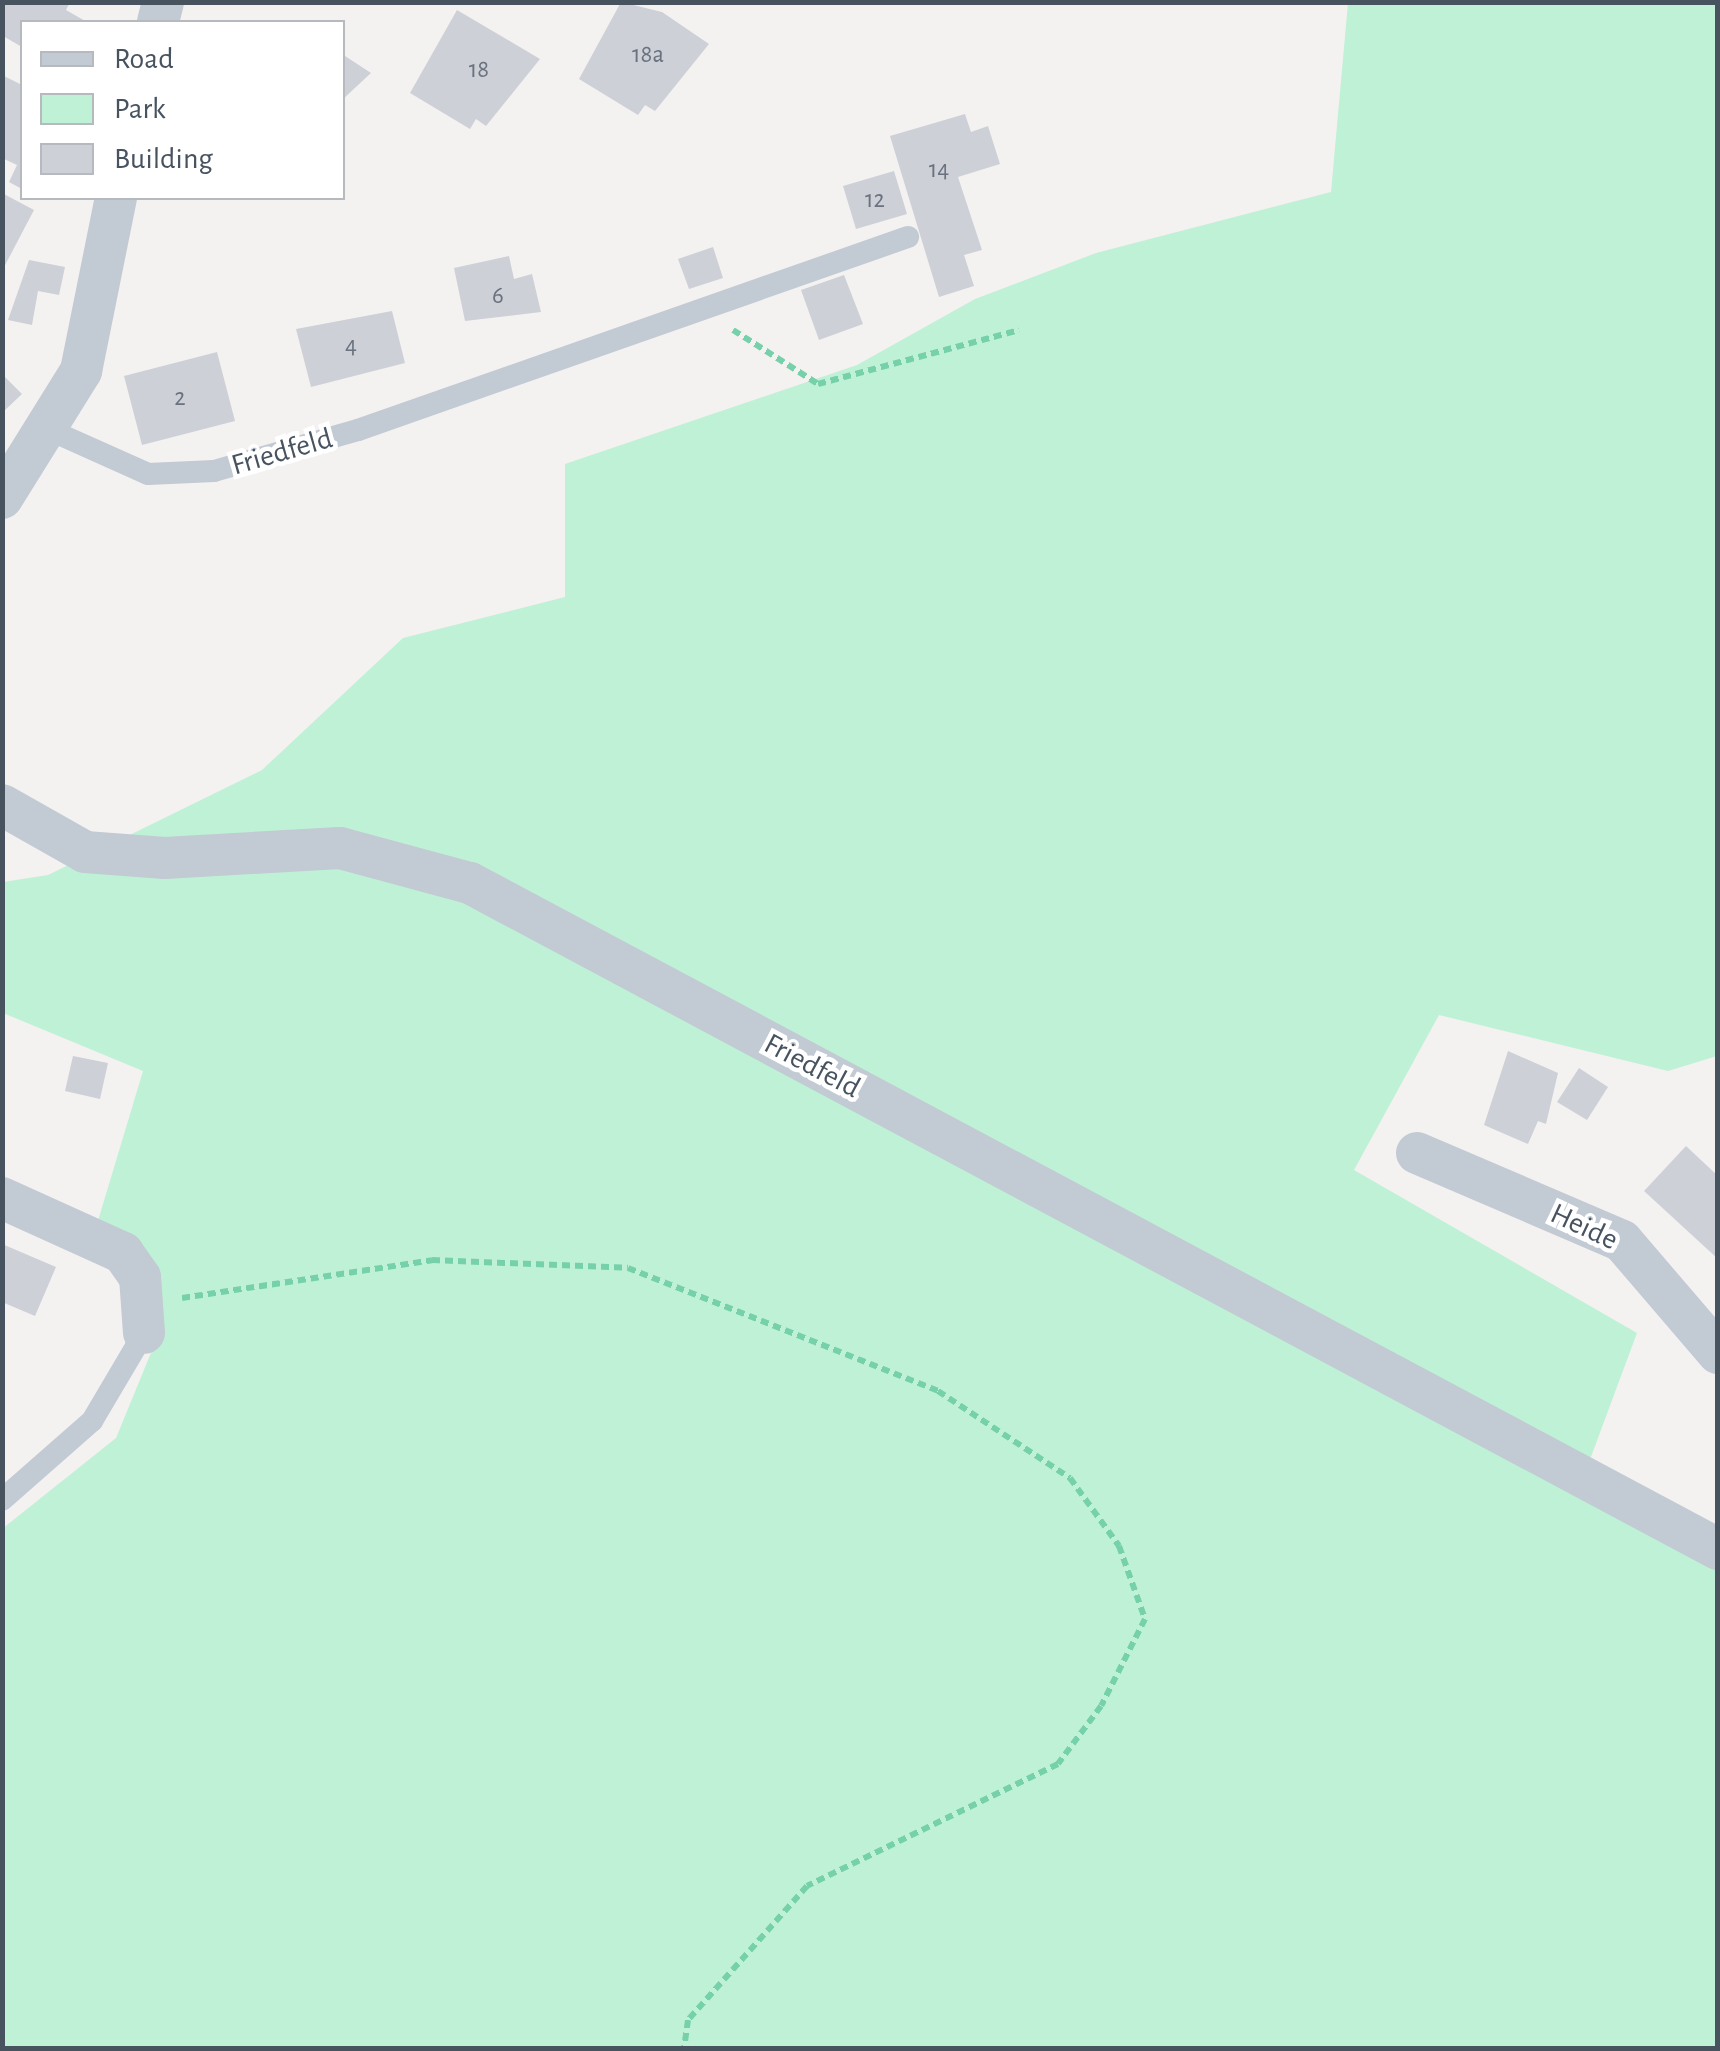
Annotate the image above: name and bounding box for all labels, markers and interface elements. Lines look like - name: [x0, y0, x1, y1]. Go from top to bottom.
- legend: [20, 20, 345, 200]
- house number: 18a: [632, 40, 664, 70]
- text: Road: [114, 44, 174, 74]
- house number: 18: [469, 55, 489, 85]
- text: Park: [114, 94, 166, 124]
- text: Building: [114, 144, 213, 174]
- house number: 14: [929, 155, 949, 185]
- house number: 12: [865, 185, 885, 215]
- house number: 6: [492, 281, 504, 311]
- house number: 4: [345, 331, 357, 361]
- house number: 2: [174, 383, 186, 413]
- street label: Friedfeld: [227, 420, 337, 484]
- street label: Friedfeld: [758, 1026, 866, 1106]
- street label: Heide: [1544, 1196, 1624, 1258]

